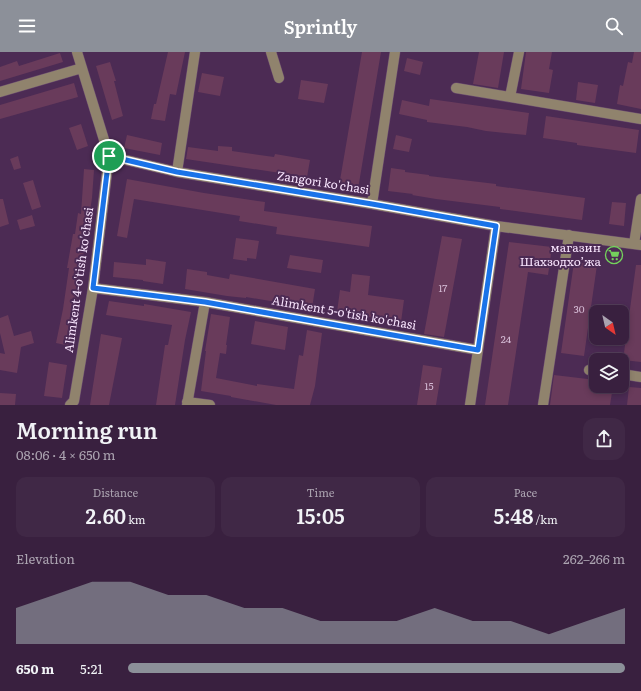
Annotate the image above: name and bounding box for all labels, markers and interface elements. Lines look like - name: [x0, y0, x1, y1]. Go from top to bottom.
- text: Sprintly: [284, 13, 357, 40]
- icon: menu: [16, 15, 38, 37]
- icon: search: [603, 15, 625, 37]
- pin: [92, 139, 126, 173]
- icon: arrive: [98, 145, 120, 167]
- street label: Zangori ko'chasi: [276, 166, 371, 198]
- street label: Alimkent 4-o'tish ko'chasi: [59, 206, 97, 354]
- place label: магазин Шахзодхо’жа: [520, 238, 602, 270]
- supermarket icon: магазин Шахзодхо’жа: [604, 245, 624, 265]
- house number: 17: [439, 280, 447, 295]
- street label: Alimkent 5-o'tish ko'chasi: [270, 290, 418, 334]
- house number: 30: [573, 301, 585, 316]
- north arrow: [589, 305, 629, 345]
- map controls: [589, 305, 629, 393]
- house number: 24: [501, 331, 512, 346]
- button: layers: [589, 353, 629, 393]
- house number: 15: [424, 378, 434, 393]
- text: Morning run: [16, 413, 158, 446]
- button: share: [583, 418, 625, 460]
- text: 08:06 · 4 × 650 m: [16, 445, 115, 464]
- text: Distance: [93, 484, 138, 500]
- text: Time: [307, 484, 334, 500]
- text: Pace: [514, 484, 537, 500]
- text: 2.60: [86, 500, 126, 530]
- text: 15:05: [297, 500, 344, 530]
- text: 5:48: [493, 500, 533, 530]
- text: km: [126, 511, 145, 527]
- text: /km: [533, 511, 558, 527]
- text: Elevation: [16, 549, 75, 568]
- text: 262–266 m: [563, 549, 625, 568]
- text: 650 m: [16, 659, 54, 678]
- text: 5:21: [80, 659, 103, 678]

